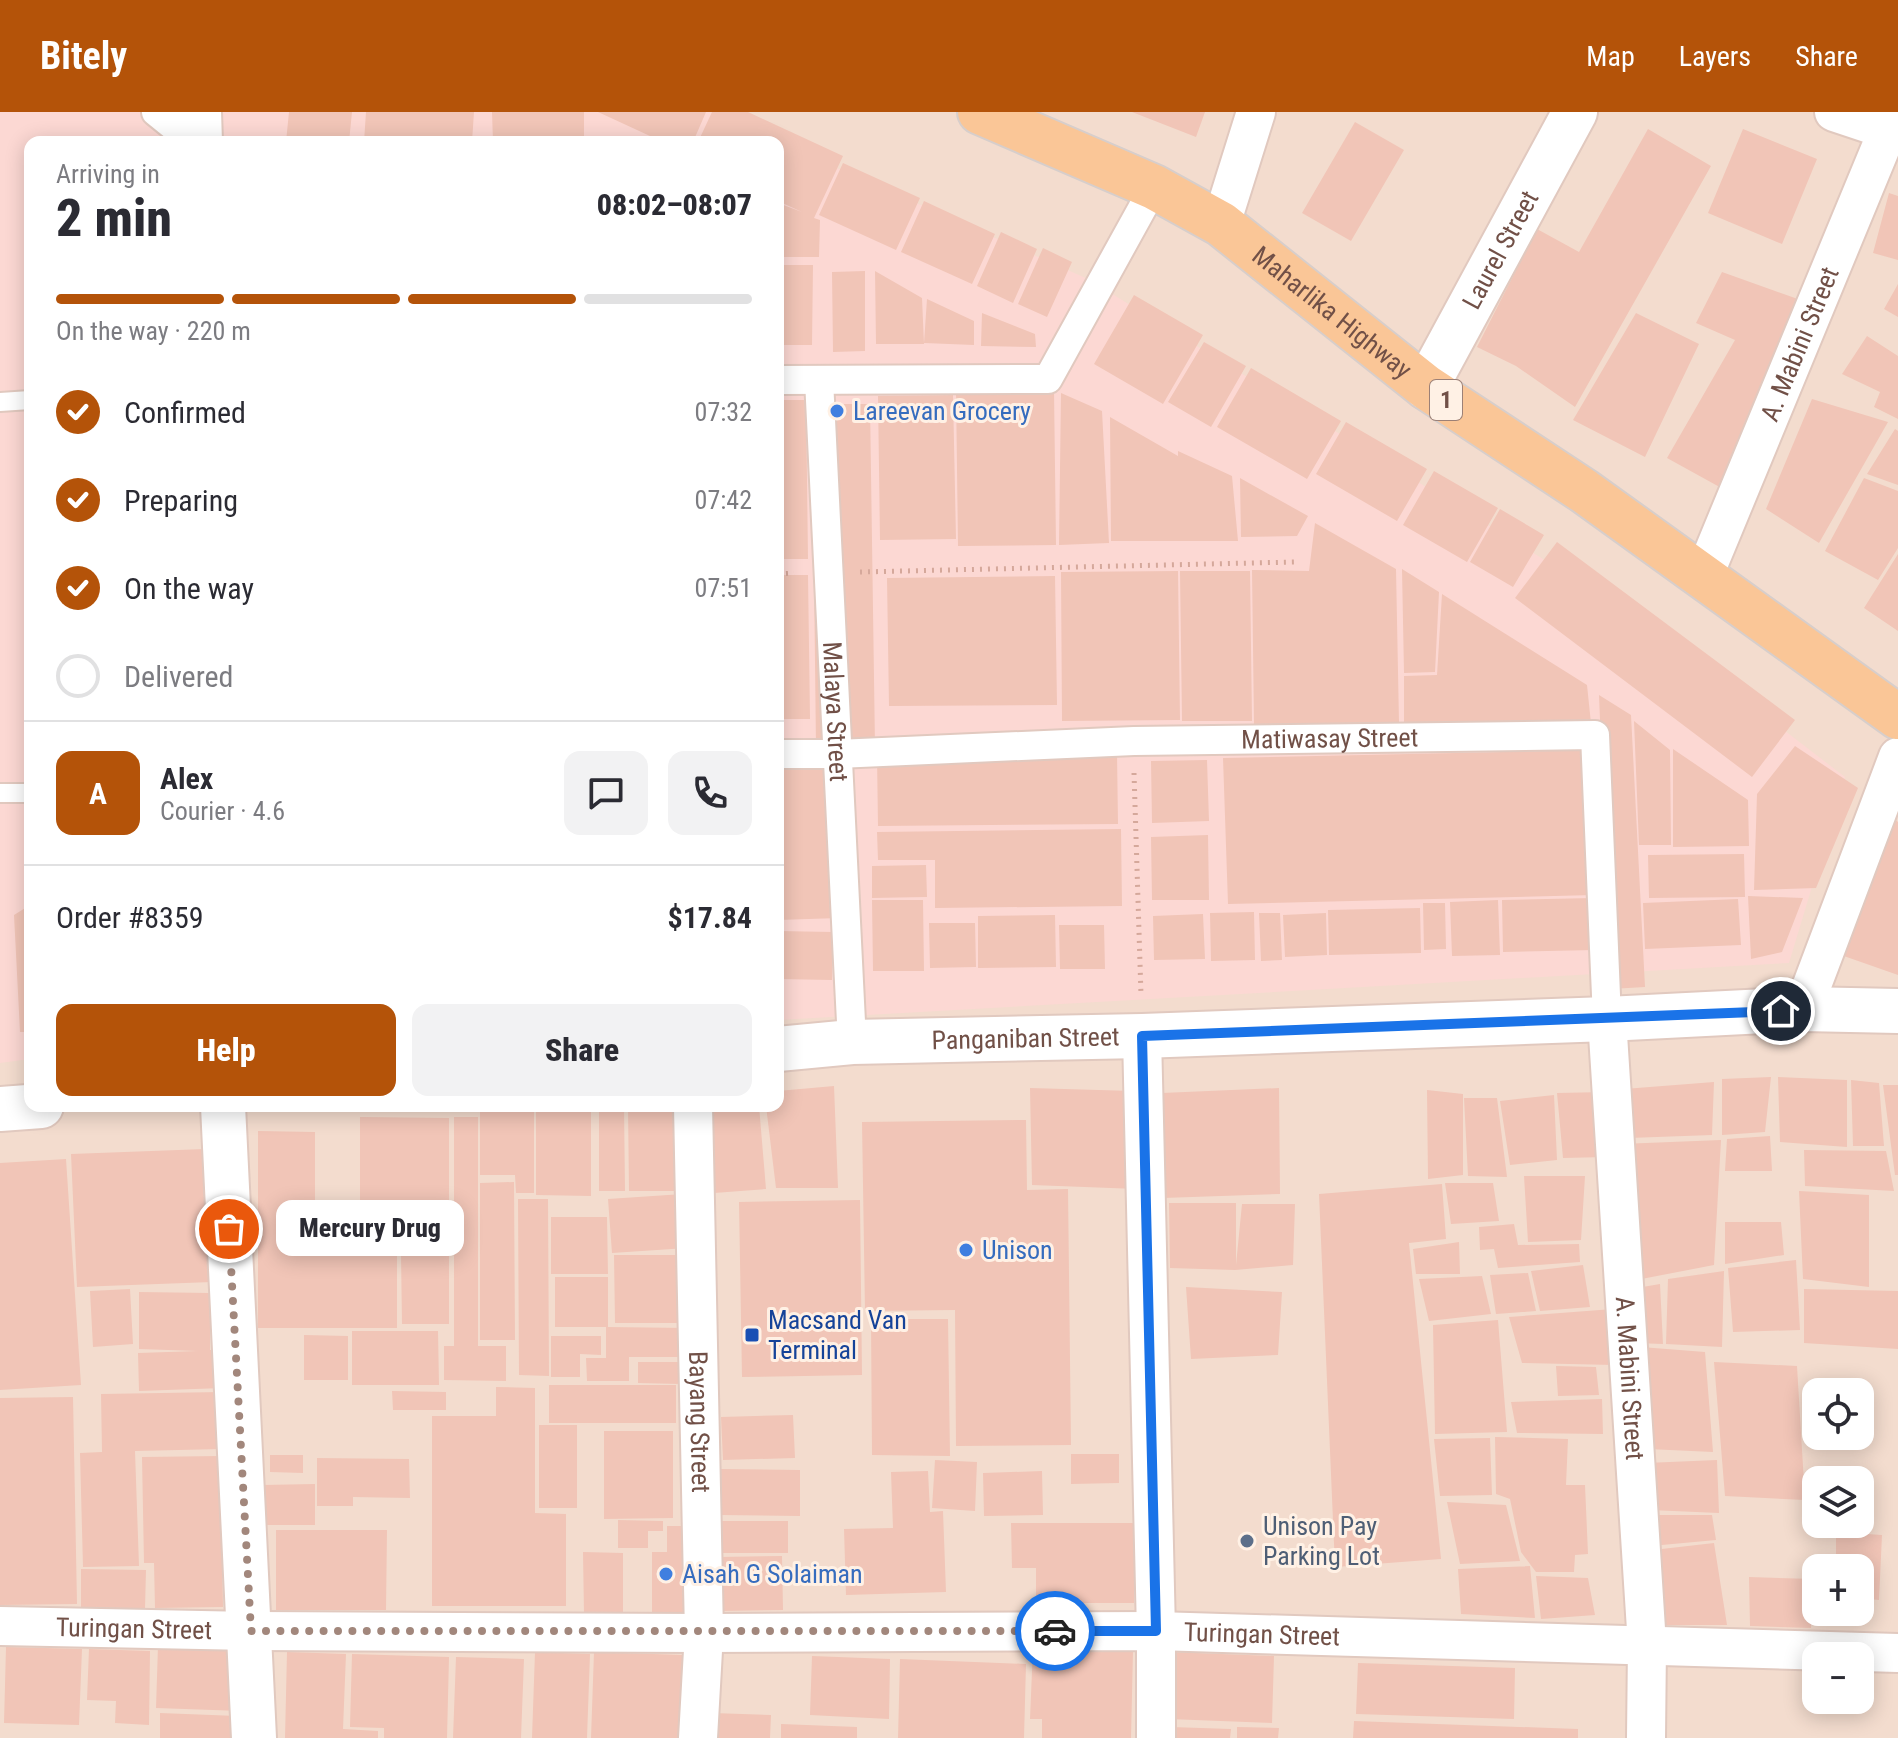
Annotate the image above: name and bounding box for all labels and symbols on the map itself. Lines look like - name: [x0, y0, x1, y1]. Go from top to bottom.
- street label: Laurel Street: [1456, 185, 1545, 314]
- street label: Maharlika Highway: [1247, 240, 1418, 385]
- street label: A. Mabini Street: [1754, 262, 1845, 426]
- road number: 1: [1430, 380, 1462, 420]
- place label: Lareevan Grocery: [853, 396, 1031, 426]
- marker: Lareevan Grocery: [828, 402, 846, 420]
- street label: Malaya Street: [817, 641, 854, 782]
- street label: Matiwasay Street: [1241, 722, 1418, 755]
- pin: [1747, 977, 1815, 1045]
- street label: Panganiban Street: [931, 1021, 1120, 1055]
- pin: [195, 1195, 263, 1263]
- callout: Mercury Drug: [277, 1201, 465, 1257]
- place label: Unison: [982, 1235, 1053, 1265]
- marker: Unison: [957, 1241, 975, 1259]
- street label: A. Mabini Street: [1610, 1295, 1650, 1461]
- place label: Macsand Van Terminal: [768, 1305, 907, 1365]
- marker: Macsand Van Terminal: [743, 1326, 761, 1344]
- street label: Bayang Street: [683, 1351, 716, 1493]
- place label: Unison Pay Parking Lot: [1263, 1511, 1380, 1571]
- marker: Unison Pay Parking Lot: [1238, 1532, 1256, 1550]
- place label: Aisah G Solaiman: [682, 1559, 863, 1589]
- marker: Aisah G Solaiman: [657, 1565, 675, 1583]
- courier: [1015, 1591, 1095, 1671]
- street label: Turingan Street: [56, 1612, 212, 1645]
- street label: Turingan Street: [1183, 1617, 1340, 1651]

